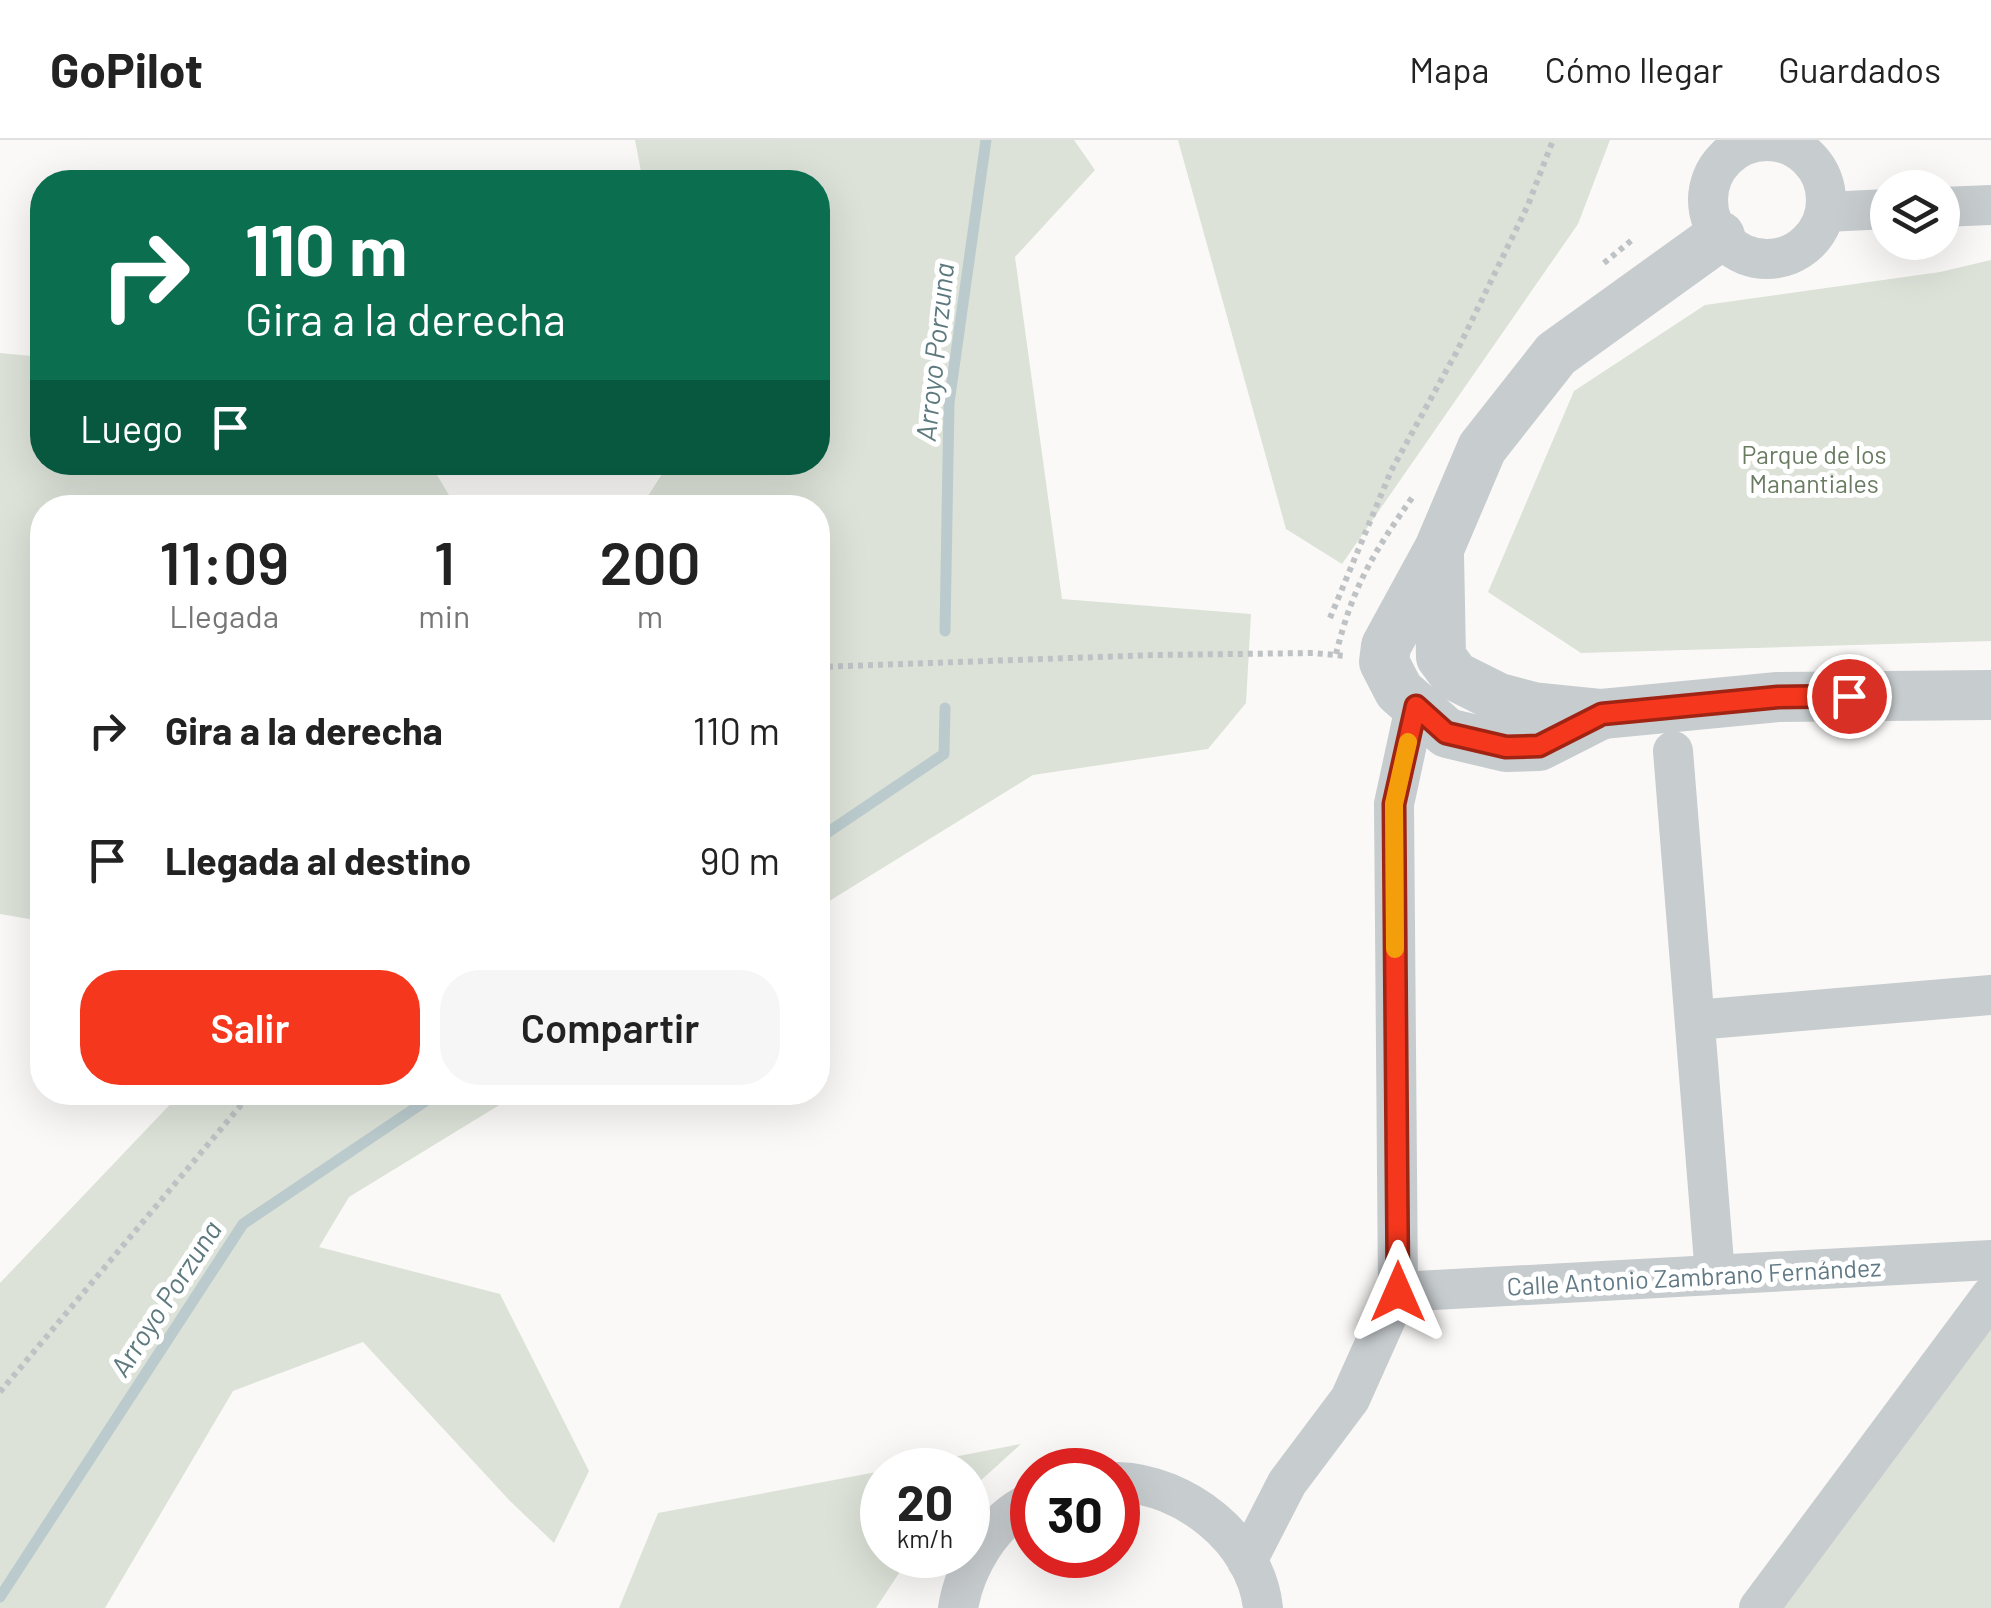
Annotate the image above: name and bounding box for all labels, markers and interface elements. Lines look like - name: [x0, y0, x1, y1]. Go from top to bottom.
- text: GoPilot: [50, 40, 203, 98]
- text: Mapa: [1409, 48, 1489, 90]
- text: Cómo llegar: [1544, 48, 1723, 90]
- text: Guardados: [1778, 48, 1941, 90]
- map controls: [1870, 170, 1960, 260]
- button: layers: [1870, 170, 1960, 260]
- text: 110 m: [245, 206, 407, 290]
- icon: right: [80, 210, 210, 340]
- water label: Arroyo Porzuna: [908, 261, 960, 443]
- text: Gira a la derecha: [245, 291, 566, 345]
- icon: arrive: [203, 400, 258, 455]
- text: Luego: [80, 405, 183, 451]
- park label: Parque de los Manantiales: [1741, 439, 1887, 498]
- text: 11:09: [159, 525, 289, 597]
- text: 1: [434, 525, 455, 597]
- text: 200: [599, 525, 701, 597]
- text: Llegada: [169, 596, 279, 634]
- text: min: [418, 596, 470, 634]
- text: m: [637, 596, 663, 634]
- pin: [1807, 654, 1892, 739]
- icon: arrive: [1822, 669, 1877, 724]
- icon: right: [80, 703, 135, 758]
- text: Gira a la derecha: [165, 707, 443, 753]
- text: 110 m: [693, 707, 780, 753]
- icon: arrive: [80, 833, 135, 888]
- text: Llegada al destino: [165, 837, 471, 883]
- text: 90 m: [700, 837, 780, 883]
- button: Salir: [80, 970, 420, 1085]
- button: Compartir: [440, 970, 780, 1085]
- water label: Arroyo Porzuna: [102, 1214, 228, 1382]
- position arrow: [1346, 1240, 1450, 1344]
- street label: Calle Antonio Zambrano Fernández: [1506, 1251, 1882, 1301]
- speed limit sign: 30: [1010, 1448, 1140, 1578]
- text: 20: [897, 1471, 953, 1531]
- text: km/h: [897, 1523, 953, 1553]

